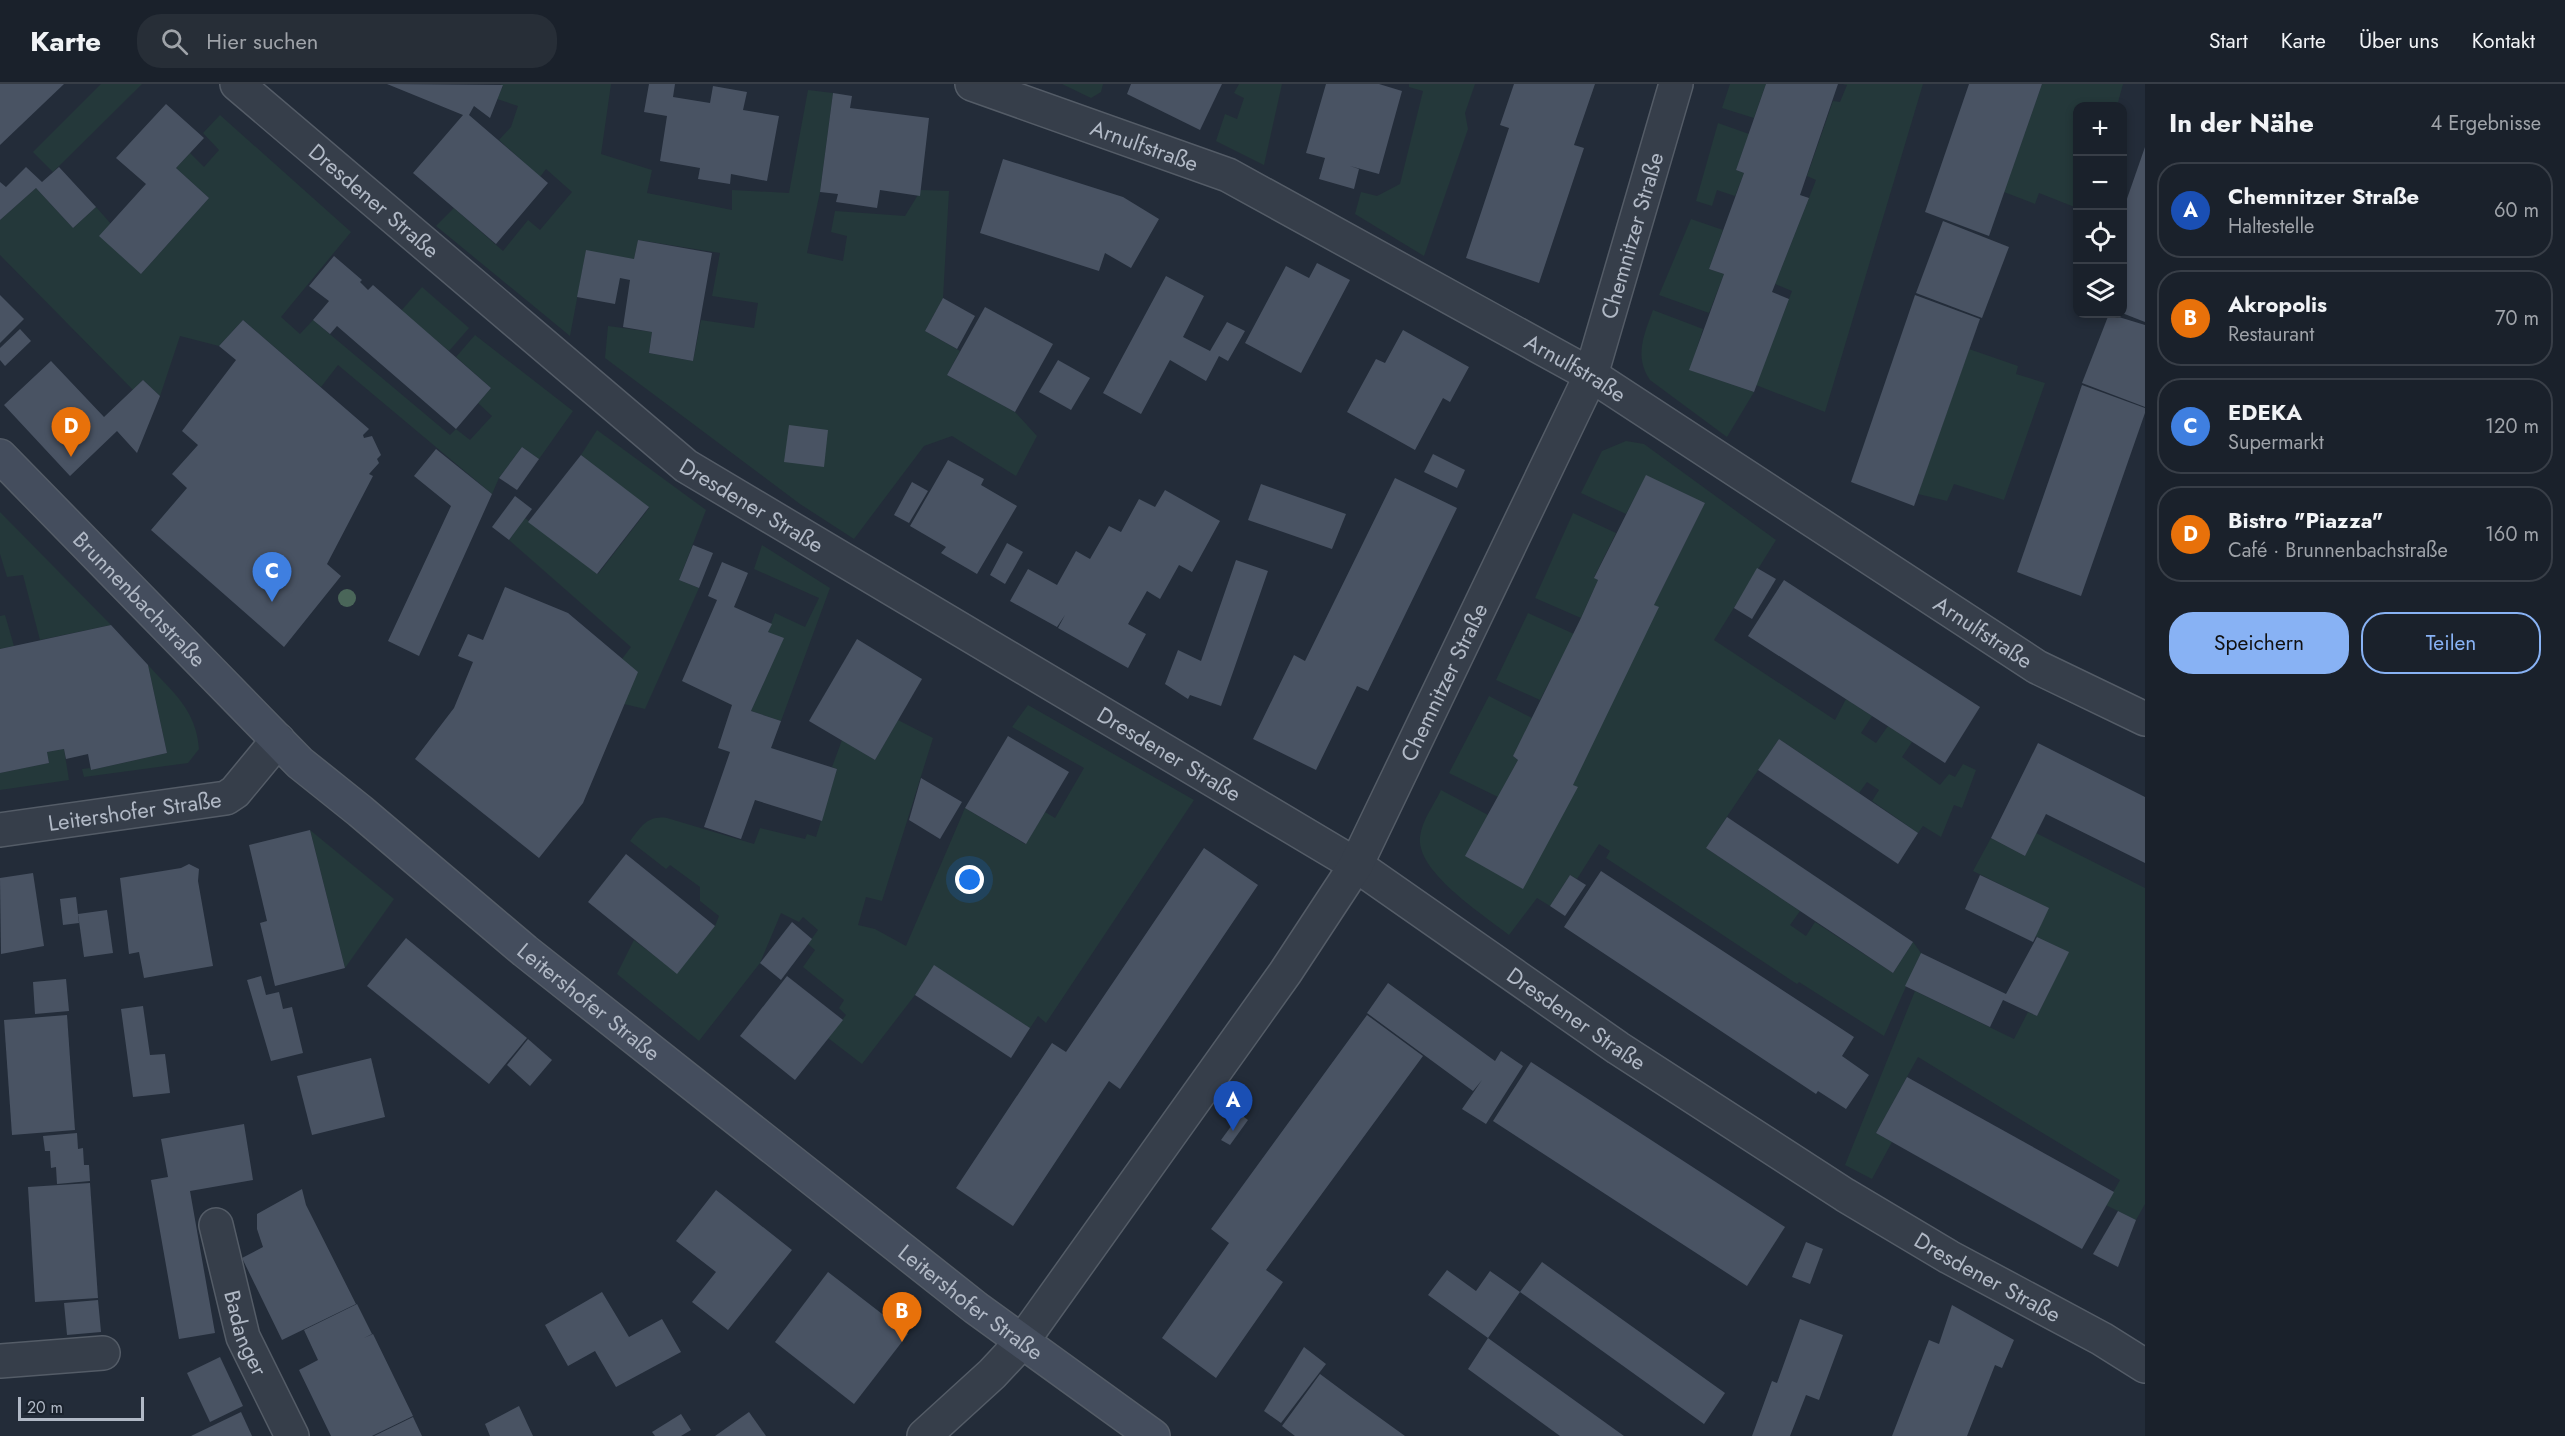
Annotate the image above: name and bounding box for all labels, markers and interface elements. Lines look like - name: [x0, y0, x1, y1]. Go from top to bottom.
- search box: [137, 14, 557, 68]
- text: Karte: [30, 21, 101, 62]
- icon: search: [158, 25, 191, 58]
- text: Hier suchen: [206, 25, 318, 57]
- text: Start: [2209, 26, 2248, 56]
- text: Karte: [2281, 26, 2326, 56]
- text: Über uns: [2359, 26, 2439, 56]
- text: Kontakt: [2472, 26, 2535, 56]
- map controls: [2073, 102, 2127, 318]
- button: +: [2073, 102, 2127, 156]
- text: In der Nähe: [2169, 104, 2314, 142]
- text: 4 Ergebnisse: [2431, 109, 2541, 138]
- street label: Arnulfstraße: [1086, 111, 1203, 179]
- street label: Dresdener Straße: [302, 136, 446, 266]
- street label: Chemnitzer Straße: [1592, 148, 1671, 323]
- button: −: [2073, 156, 2127, 210]
- text: Chemnitzer Straße: [2228, 180, 2419, 212]
- text: A: [2183, 196, 2198, 225]
- text: 60 m: [2494, 196, 2539, 225]
- button: locate: [2073, 210, 2127, 264]
- text: Haltestelle: [2228, 212, 2314, 241]
- button: layers: [2073, 264, 2127, 318]
- text: Akropolis: [2228, 288, 2327, 320]
- text: B: [2184, 304, 2197, 333]
- text: 70 m: [2495, 304, 2539, 333]
- text: Restaurant: [2228, 320, 2314, 349]
- street label: Arnulfstraße: [1519, 326, 1633, 410]
- text: EDEKA: [2228, 396, 2302, 428]
- pin: D: [52, 408, 90, 457]
- text: C: [2183, 412, 2198, 441]
- text: 120 m: [2485, 412, 2539, 441]
- text: Supermarkt: [2228, 428, 2324, 457]
- street label: Dresdener Straße: [674, 450, 830, 560]
- text: Bistro "Piazza": [2228, 504, 2383, 536]
- text: D: [2183, 520, 2198, 549]
- text: 160 m: [2485, 520, 2539, 549]
- street label: Brunnenbachstraße: [66, 524, 214, 674]
- text: Café · Brunnenbachstraße: [2228, 536, 2448, 565]
- pin: C: [252, 552, 292, 602]
- street label: Arnulfstraße: [1927, 588, 2039, 676]
- street label: Chemnitzer Straße: [1392, 598, 1495, 767]
- button: Speichern: [2169, 612, 2349, 674]
- button: Teilen: [2361, 612, 2541, 674]
- street label: Dresdener Straße: [1091, 698, 1247, 809]
- street label: Leitershofer Straße: [46, 783, 223, 839]
- your location: [955, 865, 984, 894]
- street label: Leitershofer Straße: [510, 935, 667, 1068]
- street label: Dresdener Straße: [1500, 959, 1652, 1078]
- pin: A: [1214, 1082, 1252, 1131]
- street label: Dresdener Straße: [1908, 1224, 2067, 1330]
- street label: Leitershofer Straße: [892, 1236, 1050, 1368]
- street label: Badanger: [216, 1287, 276, 1382]
- pin: B: [882, 1292, 922, 1342]
- scale bar: [18, 1394, 144, 1422]
- text: 20 m: [27, 1396, 63, 1419]

